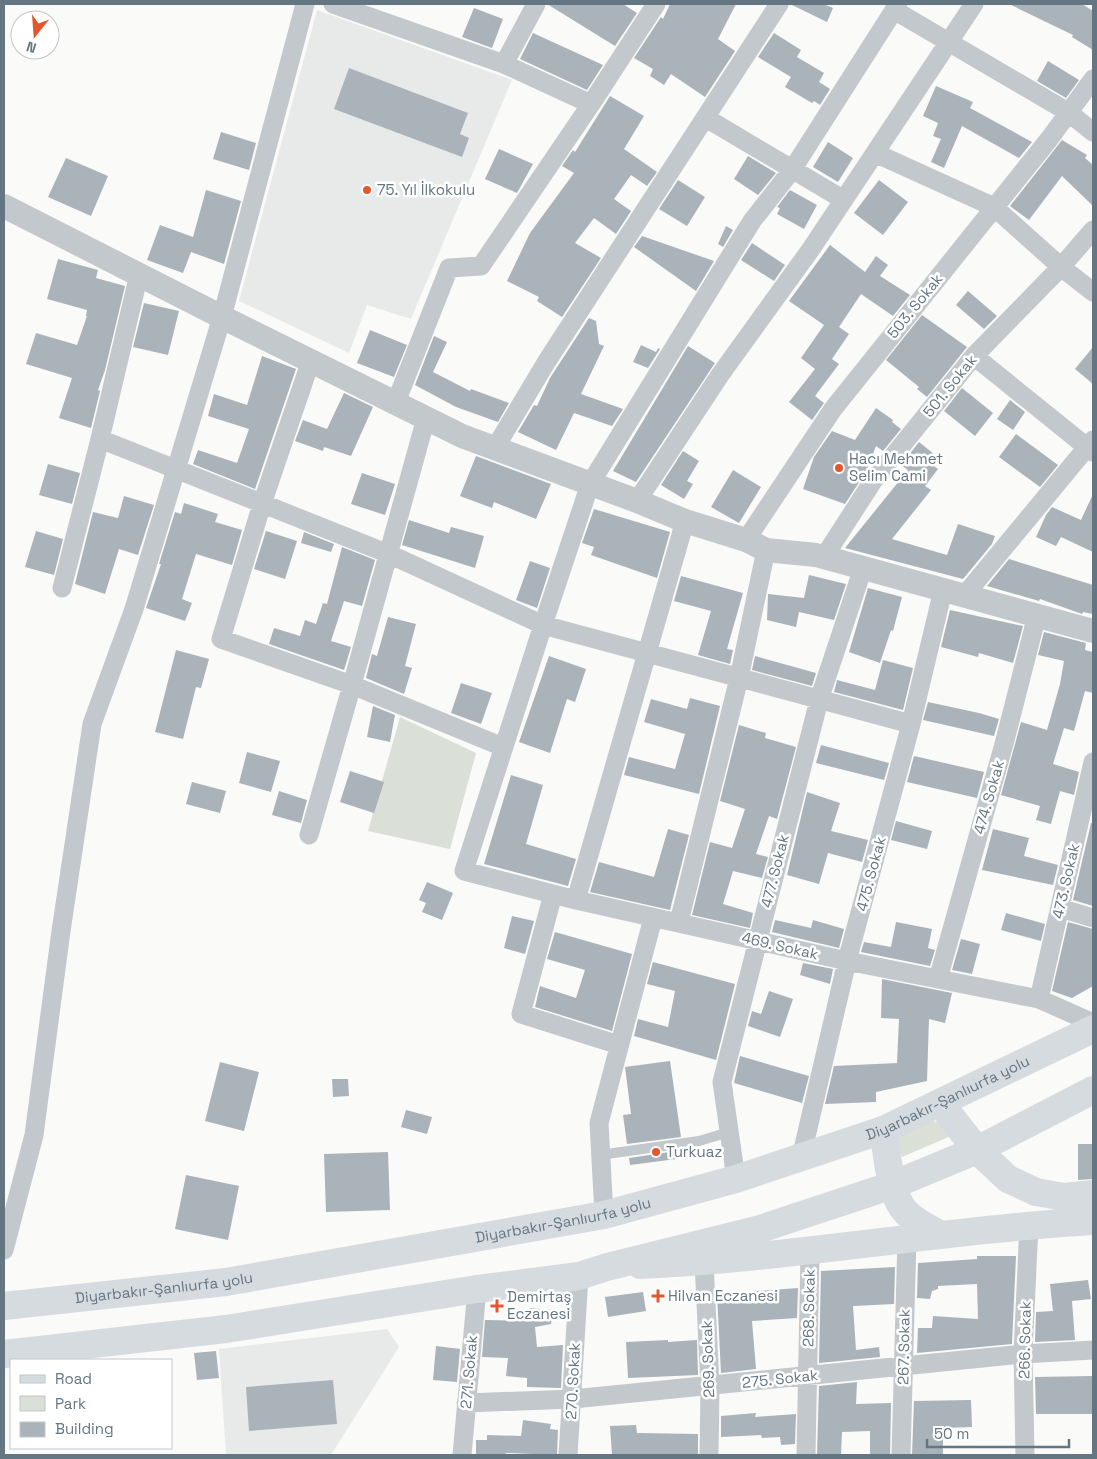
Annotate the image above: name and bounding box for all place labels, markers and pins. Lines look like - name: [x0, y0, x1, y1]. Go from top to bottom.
- place label: 75. Yıl İlkokulu: [377, 180, 475, 199]
- marker: 75. Yıl İlkokulu: [361, 184, 373, 196]
- place label: Hacı Mehmet Selim Cami: [849, 449, 943, 485]
- marker: Hacı Mehmet Selim Cami: [833, 462, 845, 474]
- place label: Turkuaz: [666, 1142, 722, 1161]
- marker: Turkuaz: [650, 1146, 662, 1158]
- place label: Hilvan Eczanesi: [668, 1286, 778, 1305]
- place label: Demirtaş Eczanesi: [507, 1287, 571, 1323]
- marker: Hilvan Eczanesi: [652, 1290, 664, 1302]
- marker: Demirtaş Eczanesi: [491, 1300, 503, 1312]

